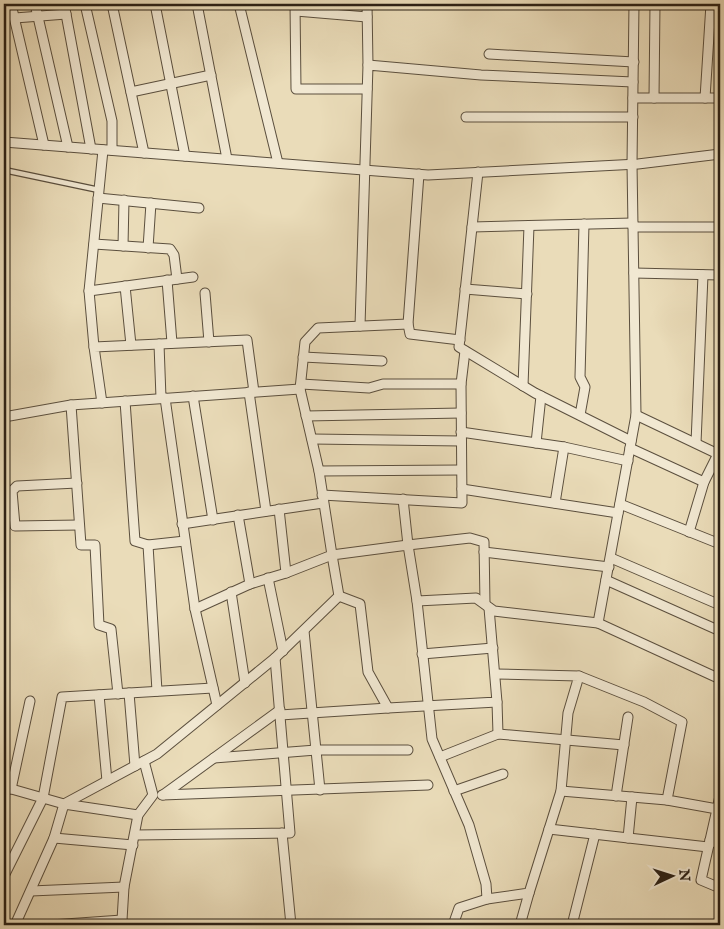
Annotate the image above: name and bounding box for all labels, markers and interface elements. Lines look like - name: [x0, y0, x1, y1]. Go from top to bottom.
- north arrow: [646, 852, 696, 902]
- text: N: [675, 867, 693, 882]

